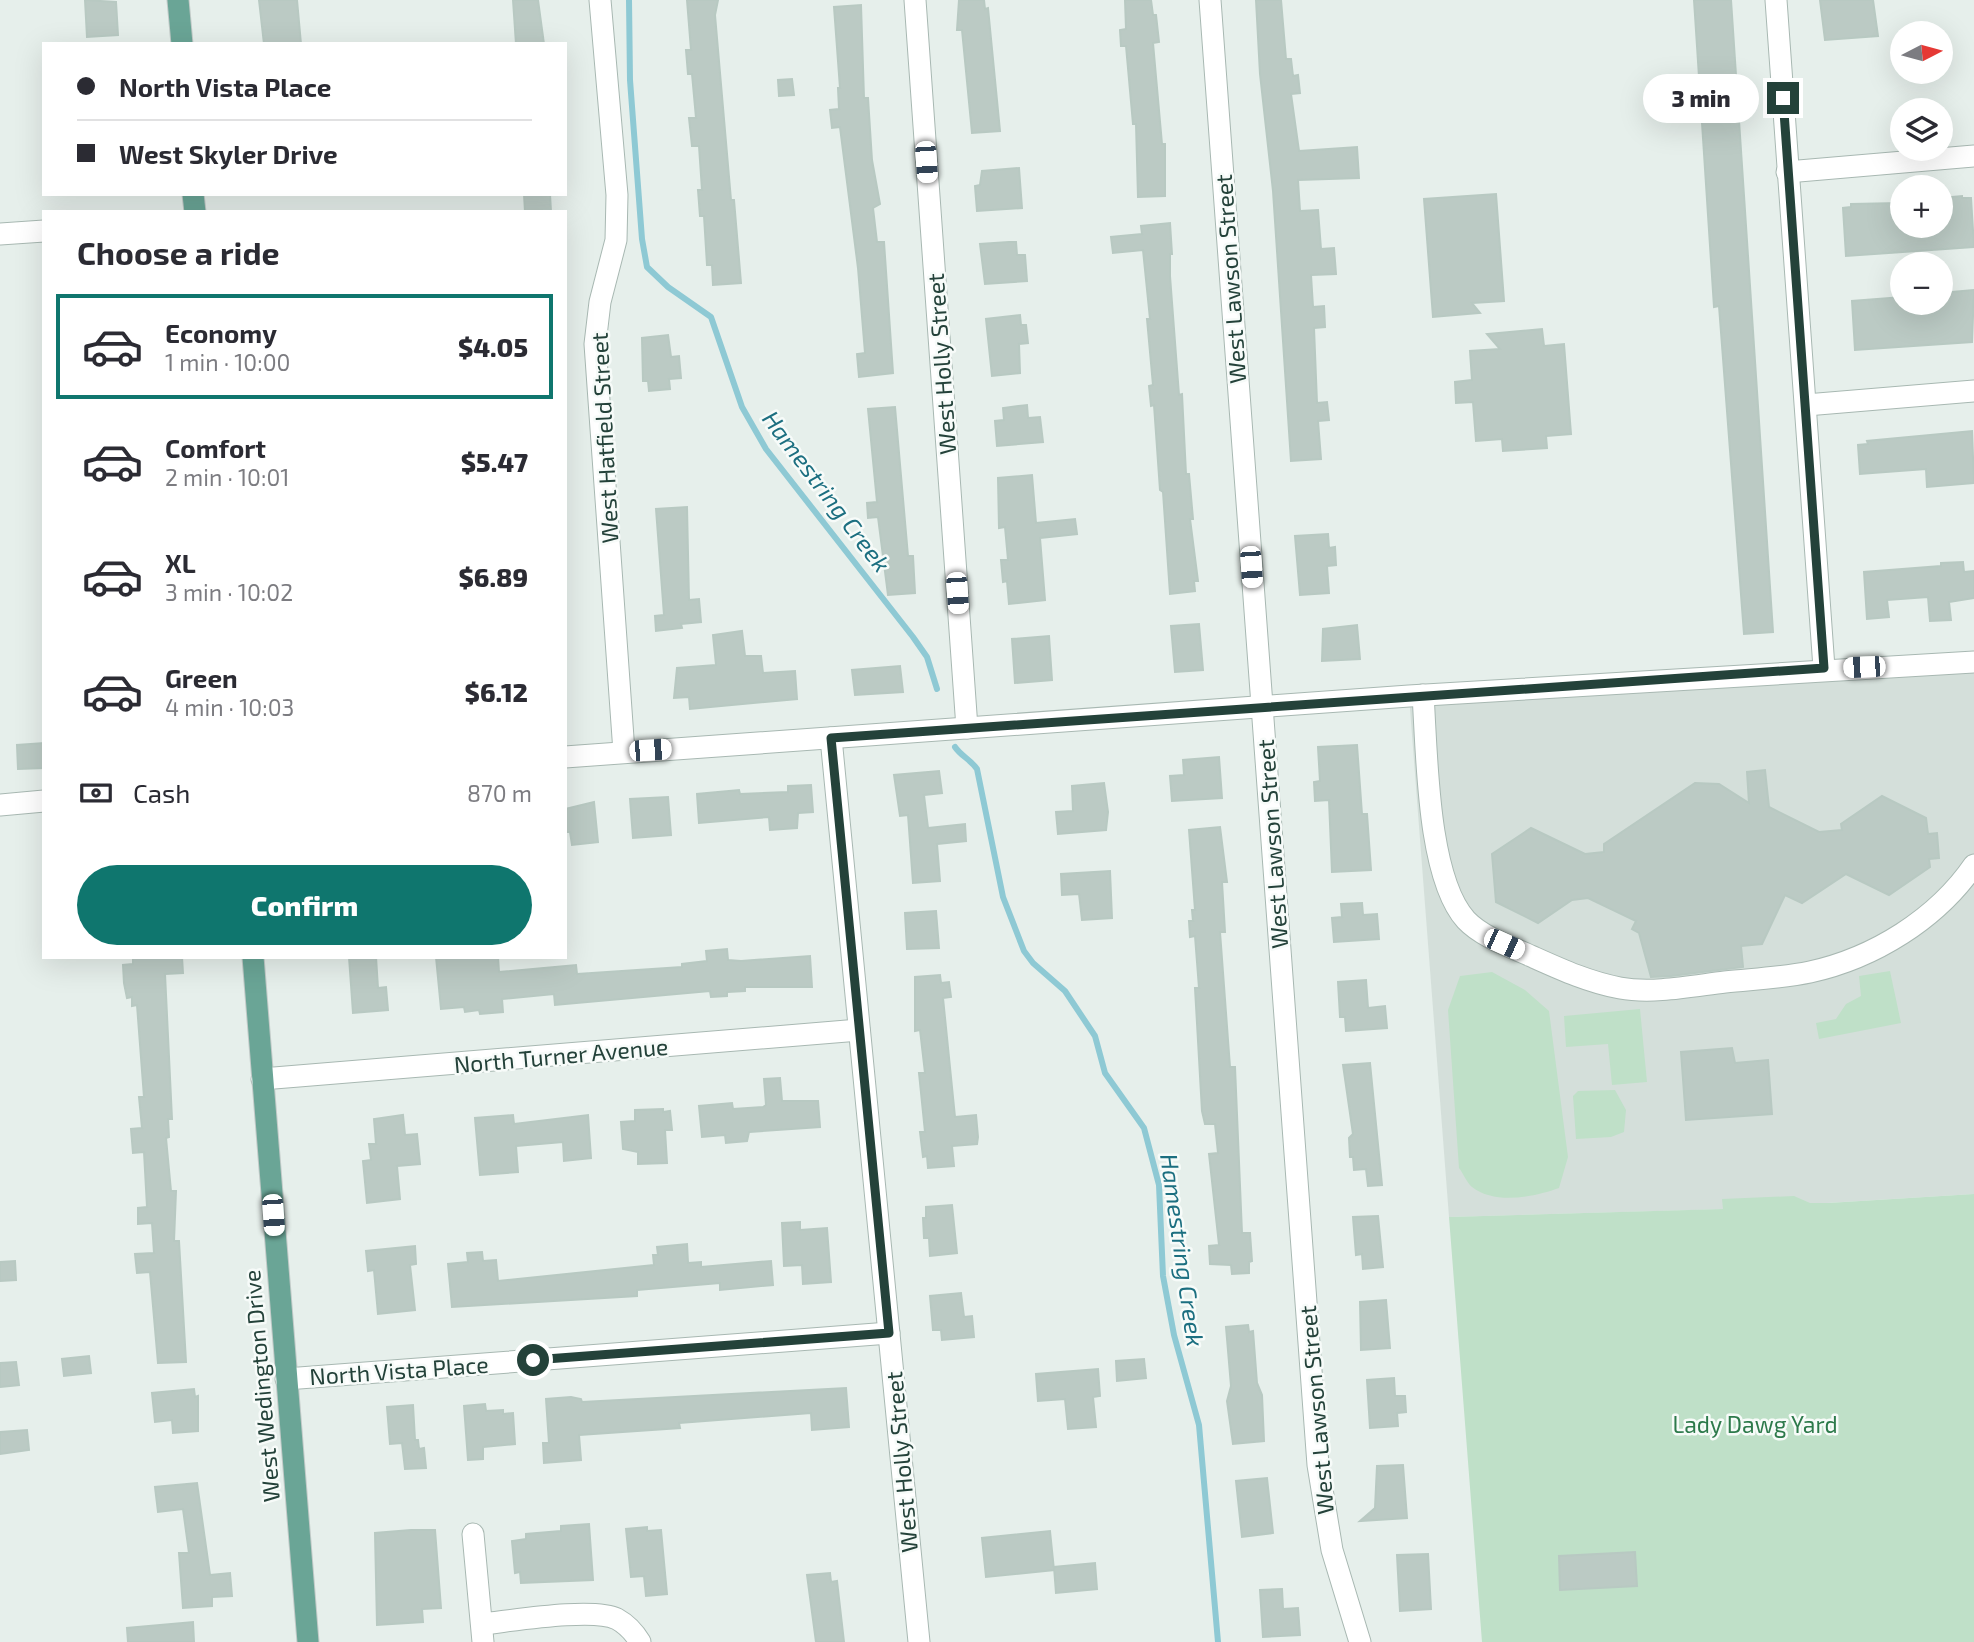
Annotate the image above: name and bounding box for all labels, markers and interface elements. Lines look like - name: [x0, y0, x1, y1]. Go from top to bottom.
- north arrow: [1890, 21, 1953, 84]
- map controls: [1890, 21, 1953, 315]
- text: North Vista Place: [119, 71, 331, 102]
- callout: 3 min: [1643, 74, 1758, 122]
- route end: [1767, 82, 1799, 114]
- text: 3 min: [1671, 84, 1731, 112]
- button: layers: [1890, 98, 1953, 161]
- text: West Skyler Drive: [119, 138, 338, 169]
- car: [915, 140, 938, 184]
- street label: West Lawson Street: [1209, 173, 1251, 385]
- button: +: [1890, 175, 1953, 238]
- text: Choose a ride: [77, 233, 280, 271]
- button: −: [1890, 252, 1953, 315]
- street label: West Holly Street: [921, 272, 961, 456]
- icon: car: [81, 315, 144, 378]
- text: Economy: [165, 317, 277, 348]
- text: $4.05: [458, 331, 528, 362]
- street label: West Hatfield Street: [584, 331, 624, 544]
- text: 1 min · 10:00: [165, 348, 290, 376]
- water label: Hamestring Creek: [757, 405, 897, 577]
- icon: car: [81, 430, 144, 493]
- text: Comfort: [165, 432, 266, 463]
- text: $5.47: [461, 446, 528, 477]
- text: 2 min · 10:01: [165, 463, 289, 491]
- icon: car: [81, 545, 144, 608]
- car: [1240, 545, 1263, 589]
- text: XL: [165, 547, 196, 578]
- text: $6.89: [459, 561, 528, 592]
- car: [946, 571, 969, 615]
- text: 3 min · 10:02: [165, 578, 293, 606]
- car: [1843, 656, 1886, 678]
- icon: car: [81, 660, 144, 723]
- text: Green: [165, 662, 238, 693]
- text: $6.12: [465, 676, 528, 707]
- text: 4 min · 10:03: [165, 693, 294, 721]
- car: [629, 738, 672, 762]
- street label: West Lawson Street: [1251, 738, 1293, 950]
- icon: cash: [77, 774, 115, 812]
- text: Cash: [133, 777, 190, 808]
- text: 870 m: [467, 779, 532, 807]
- button: Confirm: [77, 865, 532, 945]
- car: [1481, 926, 1528, 962]
- street label: North Turner Avenue: [453, 1032, 669, 1078]
- water label: Hamestring Creek: [1155, 1152, 1211, 1348]
- car: [262, 1193, 285, 1237]
- street label: West Wedington Drive: [237, 1269, 285, 1503]
- street label: West Lawson Street: [1293, 1304, 1339, 1516]
- route start: [517, 1344, 549, 1376]
- street label: North Vista Place: [308, 1350, 490, 1390]
- street label: West Holly Street: [879, 1370, 923, 1554]
- park label: Lady Dawg Yard: [1672, 1410, 1838, 1438]

